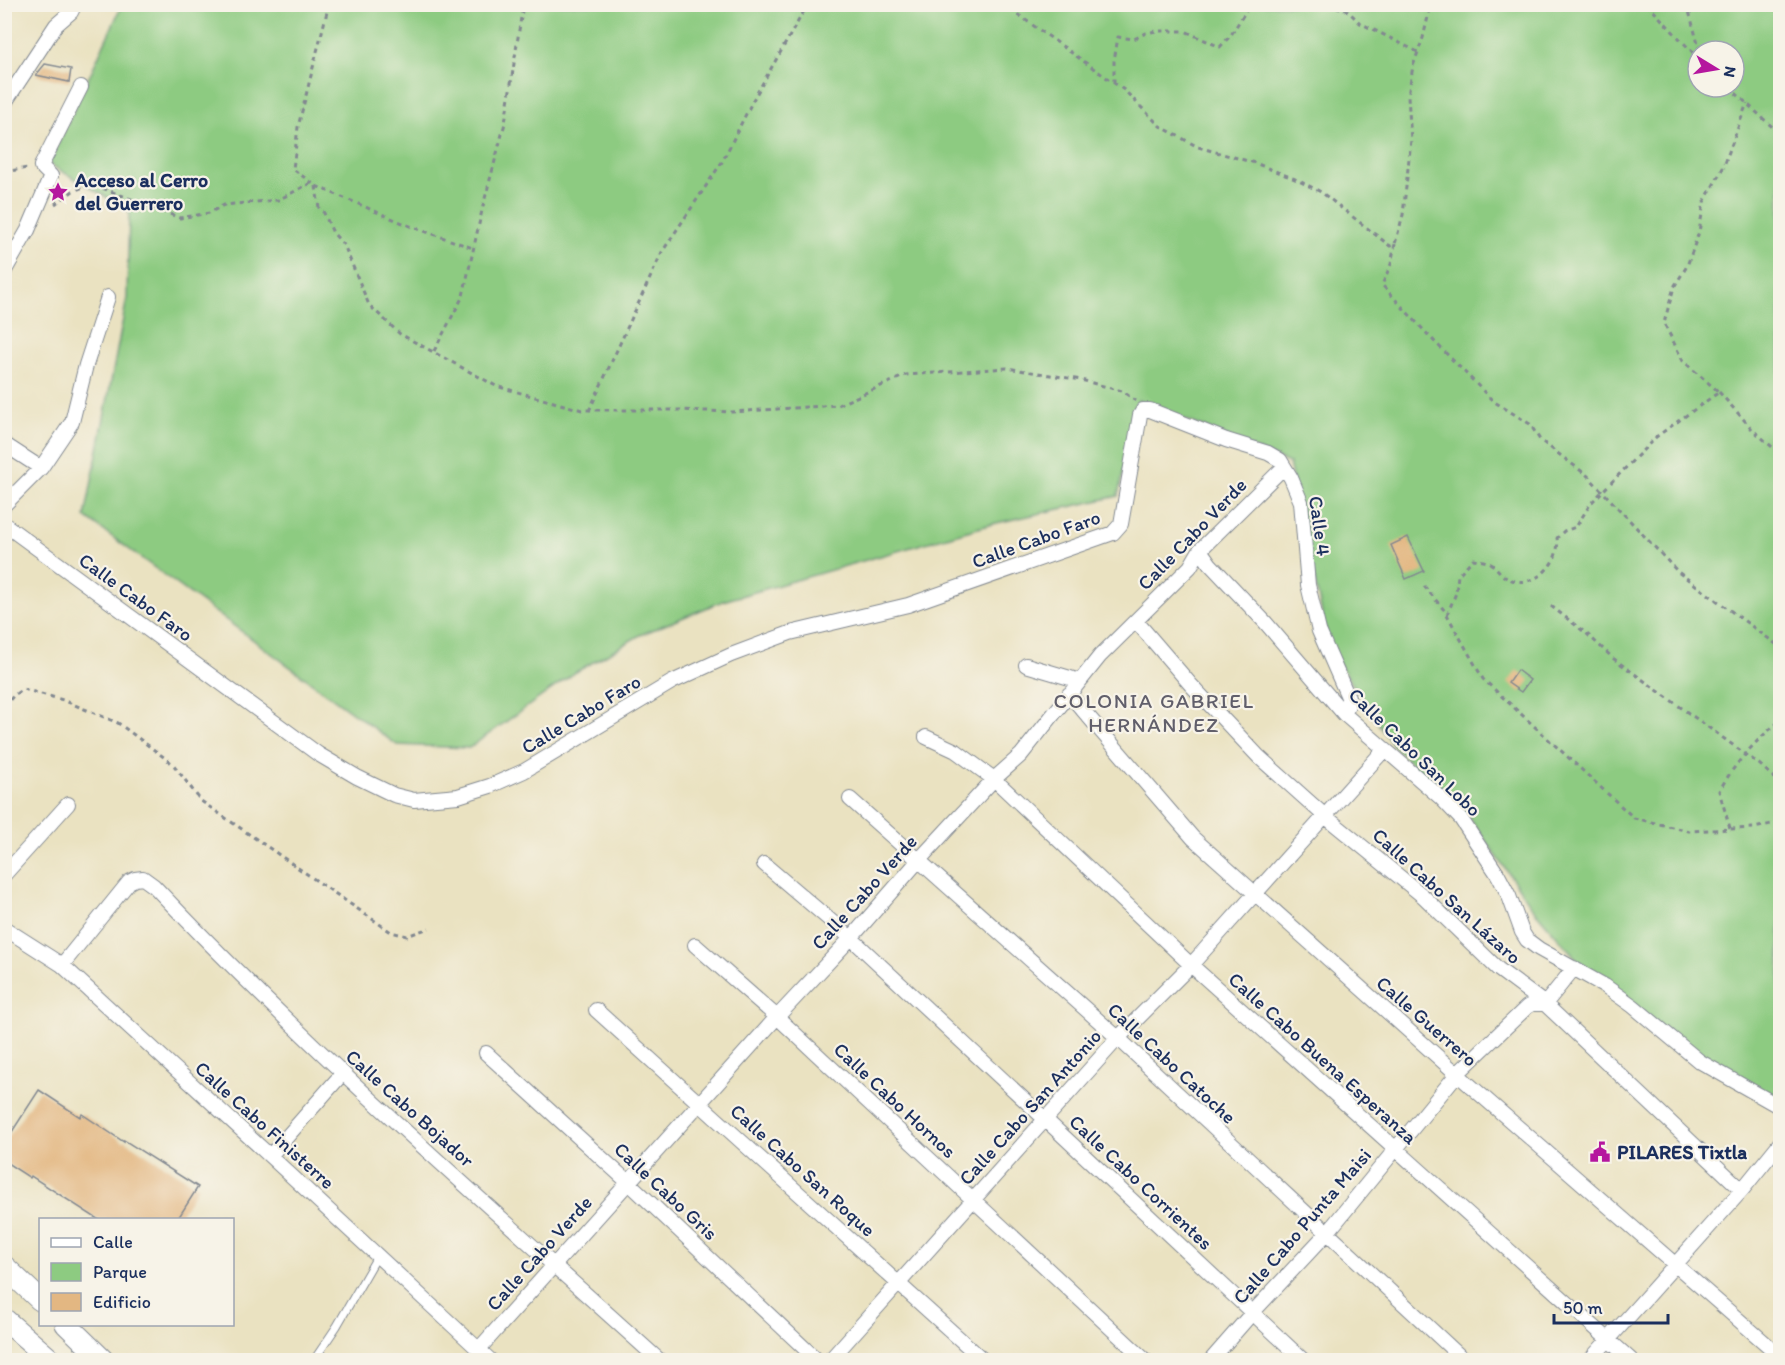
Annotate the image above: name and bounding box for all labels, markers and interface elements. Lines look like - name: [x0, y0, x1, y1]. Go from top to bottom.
- north arrow: [1686, 39, 1746, 99]
- text: N: [1720, 65, 1741, 79]
- place label: Acceso al Cerro del Guerrero: [74, 168, 208, 215]
- place icon: Acceso al Cerro del Guerrero: [46, 180, 70, 204]
- street label: Calle Cabo Verde: [1132, 473, 1252, 595]
- street label: Calle 4: [1304, 494, 1336, 558]
- street label: Calle Cabo Faro: [968, 505, 1104, 573]
- street label: Calle Cabo Faro: [74, 548, 198, 646]
- street label: Calle Cabo Faro: [517, 669, 645, 759]
- street label: Calle Cabo San Lobo: [1344, 683, 1486, 821]
- district label: COLONIA GABRIEL HERNÁNDEZ: [1053, 688, 1255, 737]
- street label: Calle Cabo San Lázaro: [1368, 823, 1526, 969]
- street label: Calle Cabo Verde: [806, 829, 922, 955]
- street label: Calle Cabo Buena Esperanza: [1224, 967, 1423, 1149]
- street label: Calle Guerrero: [1372, 971, 1482, 1071]
- street label: Calle Cabo Catoche: [1103, 997, 1241, 1129]
- street label: Calle Cabo San Antonio: [954, 1024, 1106, 1190]
- street label: Calle Cabo Hornos: [829, 1037, 961, 1163]
- street label: Calle Cabo Bojador: [341, 1044, 479, 1172]
- street label: Calle Cabo Finisterre: [190, 1056, 340, 1194]
- street label: Calle Cabo San Roque: [726, 1099, 880, 1241]
- street label: Calle Cabo Corrientes: [1064, 1109, 1218, 1255]
- street label: Calle Cabo Gris: [609, 1137, 723, 1245]
- public building icon: PILARES Tixtla: [1588, 1140, 1612, 1164]
- place label: PILARES Tixtla: [1617, 1140, 1747, 1164]
- street label: Calle Cabo Punta Maisi: [1228, 1143, 1376, 1309]
- street label: Calle Cabo Verde: [481, 1190, 597, 1316]
- legend: [39, 1218, 234, 1326]
- text: Calle: [93, 1231, 133, 1253]
- text: Parque: [93, 1261, 147, 1283]
- scale bar: [1554, 1287, 1668, 1325]
- text: Edificio: [93, 1291, 151, 1313]
- text: 50 m: [1563, 1297, 1603, 1319]

